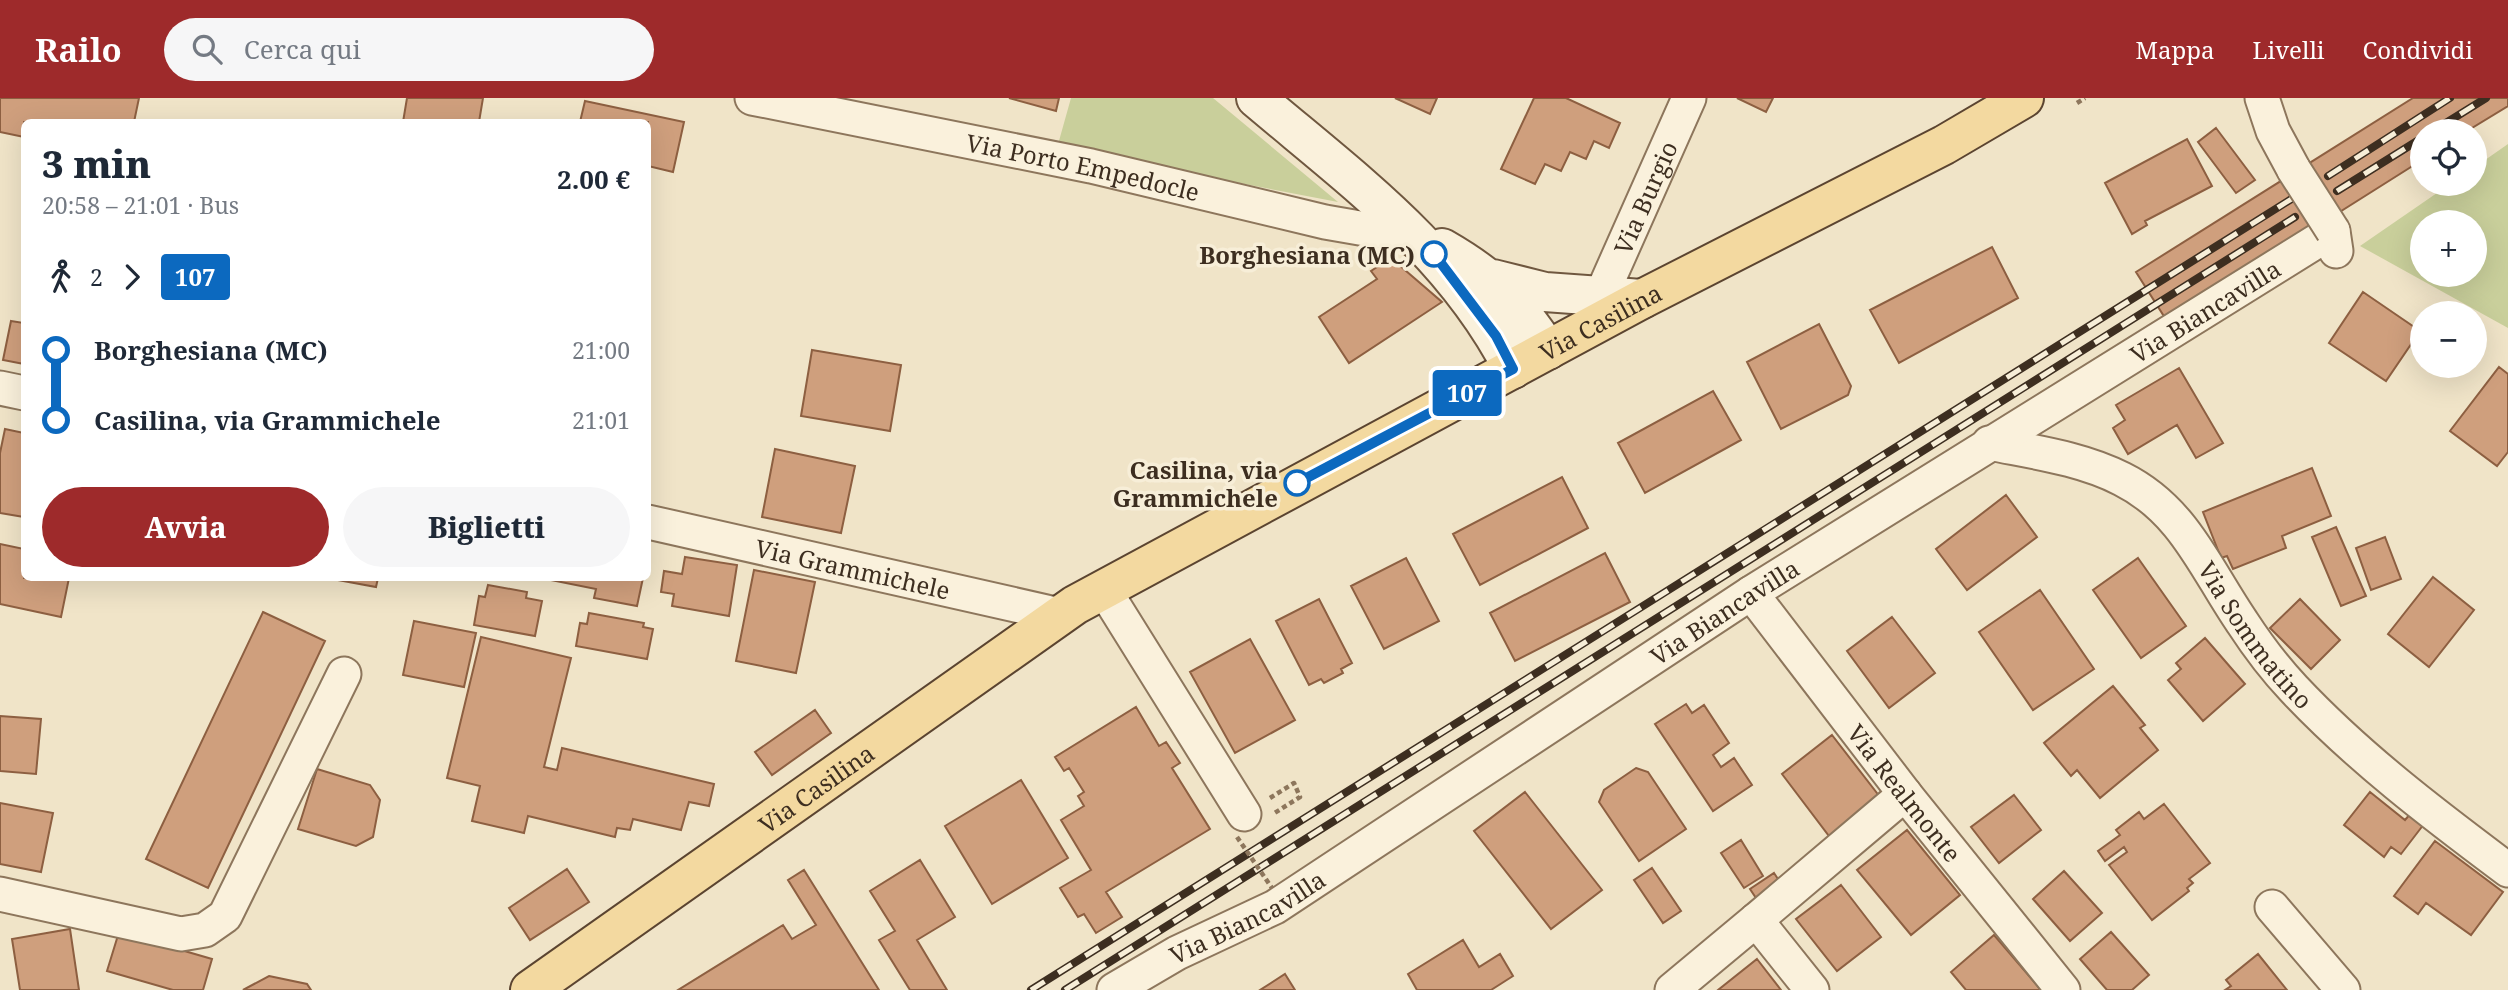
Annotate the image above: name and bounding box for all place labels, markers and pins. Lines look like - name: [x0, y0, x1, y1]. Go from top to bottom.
- place label: Borghesiana (MC): [1199, 238, 1415, 271]
- marker: Borghesiana (MC): [1421, 241, 1447, 267]
- place label: Casilina, via Grammichele: [1113, 453, 1278, 514]
- marker: Casilina, via Grammichele: [1284, 470, 1310, 496]

